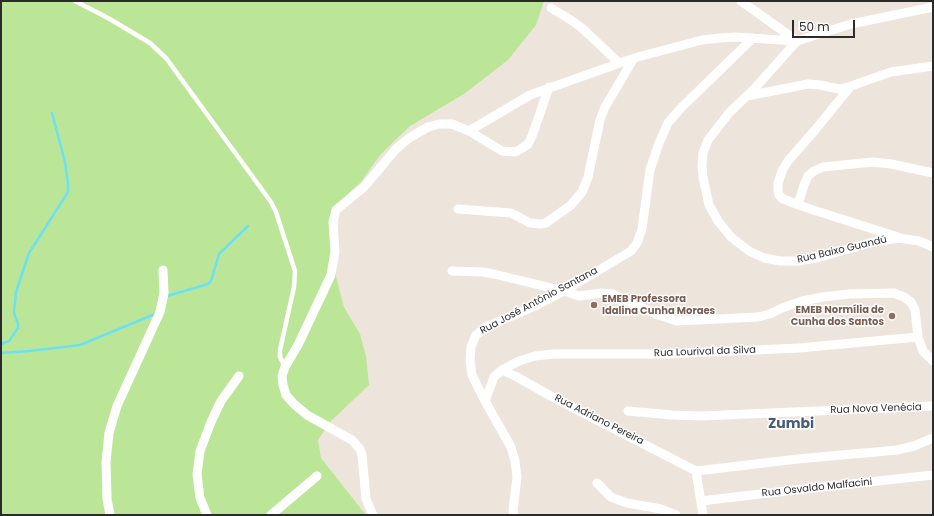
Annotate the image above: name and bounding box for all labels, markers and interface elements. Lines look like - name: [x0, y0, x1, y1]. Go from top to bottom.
- scale bar: [794, 12, 857, 38]
- text: 50 m: [799, 18, 830, 35]
- street label: Rua Baixo Guandú: [796, 234, 888, 266]
- street label: Rua José Antônio Santana: [478, 265, 600, 337]
- place label: EMEB Professora Idalina Cunha Moraes: [602, 293, 715, 316]
- marker: EMEB Professora Idalina Cunha Moraes: [589, 300, 599, 310]
- place label: EMEB Normília de Cunha dos Santos: [791, 304, 884, 328]
- marker: EMEB Normília de Cunha dos Santos: [887, 311, 897, 321]
- street label: Rua Lourival da Silva: [654, 344, 756, 360]
- street label: Rua Adriano Pereira: [552, 392, 646, 448]
- street label: Rua Nova Venécia: [830, 401, 922, 417]
- district label: Zumbi: [768, 416, 814, 432]
- street label: Rua Osvaldo Malfacini: [761, 476, 873, 500]

